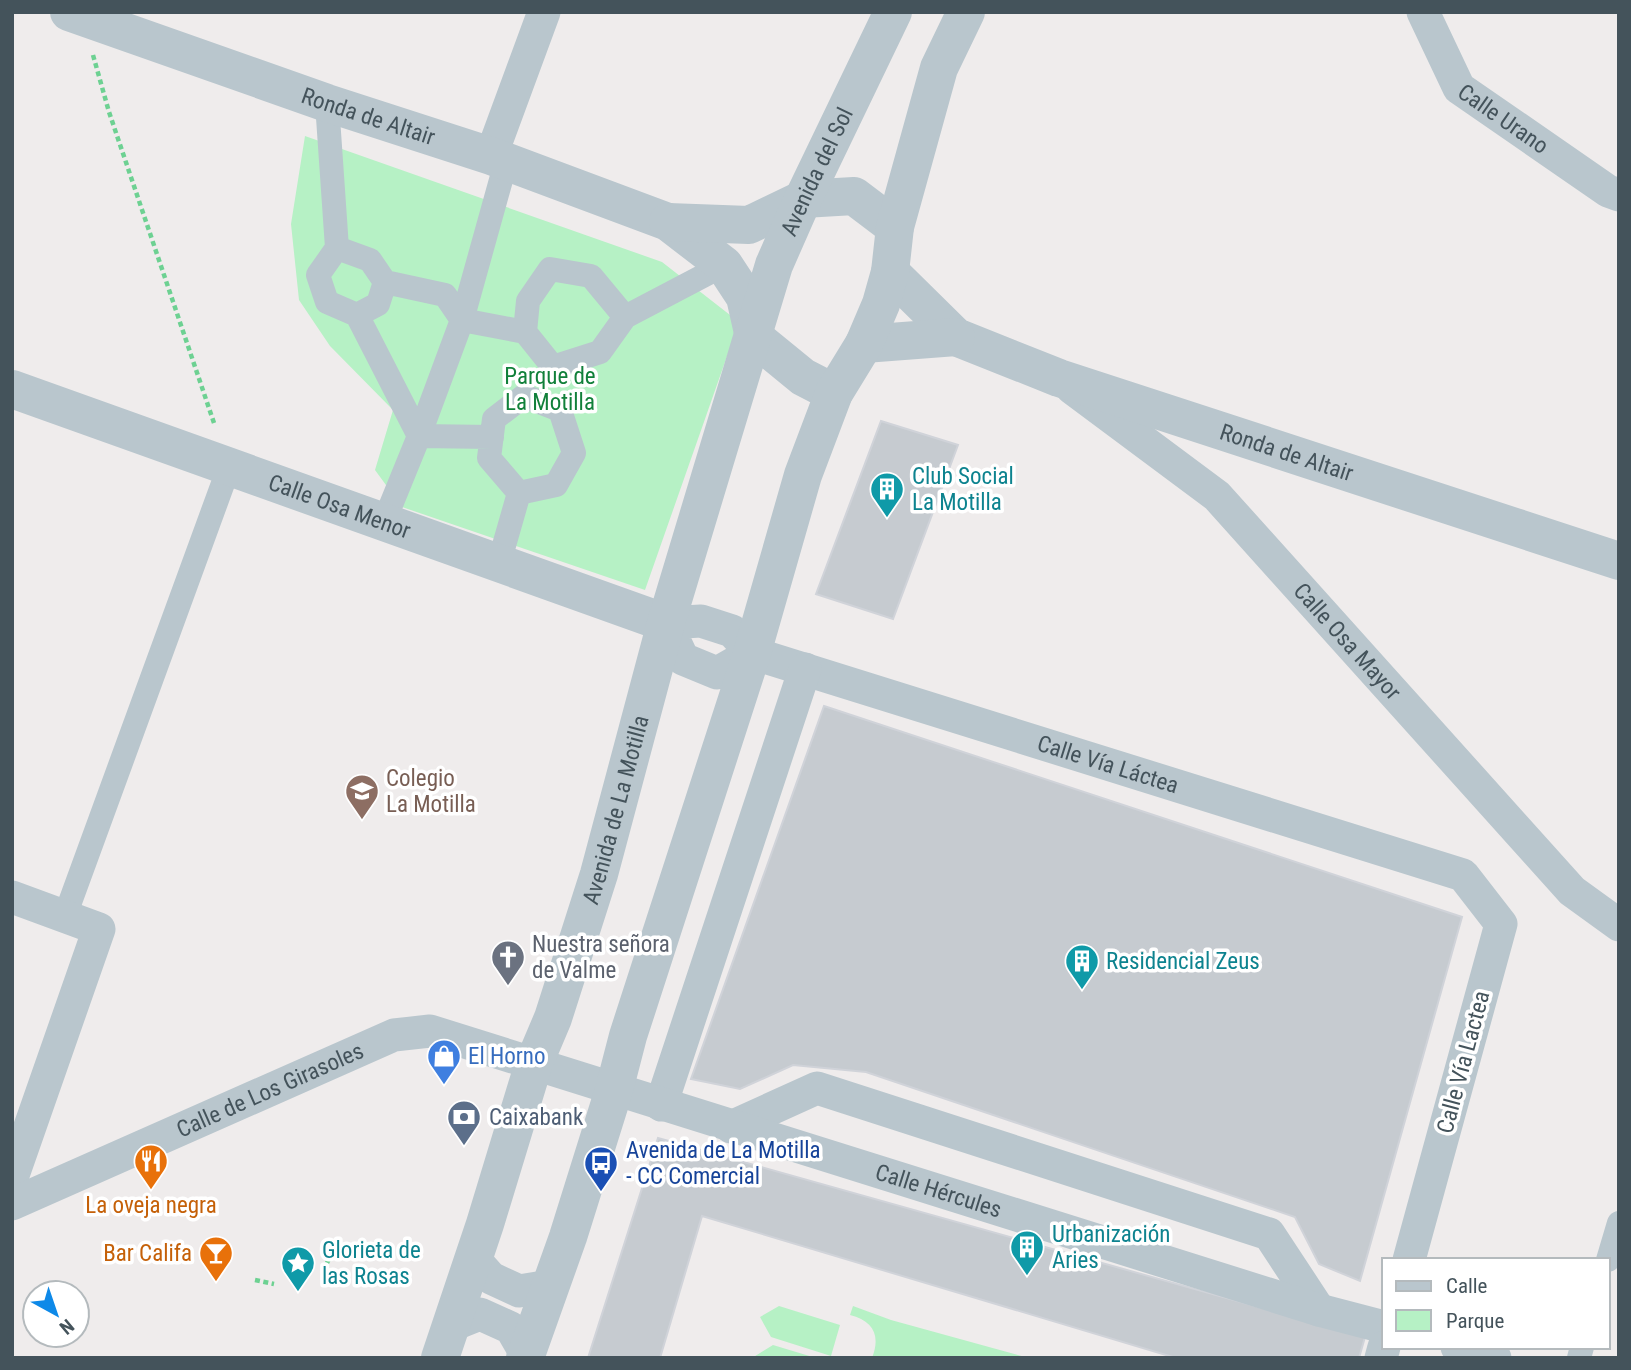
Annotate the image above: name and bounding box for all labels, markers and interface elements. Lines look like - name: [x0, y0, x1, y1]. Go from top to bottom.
- street label: Calle Urano: [1453, 78, 1553, 160]
- street label: Ronda de Altair: [298, 82, 438, 151]
- street label: Avenida del Sol: [775, 103, 859, 240]
- park label: Parque de La Motilla: [504, 363, 596, 416]
- street label: Ronda de Altair: [1216, 418, 1357, 487]
- place label: Club Social La Motilla: [912, 463, 1014, 516]
- street label: Calle Osa Menor: [265, 469, 414, 545]
- building icon: Club Social La Motilla: [868, 470, 906, 519]
- street label: Calle Osa Mayor: [1288, 578, 1406, 705]
- street label: Avenida de La Motilla: [577, 712, 655, 908]
- street label: Calle Vía Láctea: [1034, 730, 1182, 799]
- place label: Colegio La Motilla: [386, 765, 476, 818]
- school or university icon: Colegio La Motilla: [343, 772, 381, 821]
- place label: Nuestra señora de Valme: [532, 931, 670, 984]
- church icon: Nuestra señora de Valme: [489, 938, 527, 987]
- building icon: Residencial Zeus: [1063, 942, 1101, 991]
- place label: Residencial Zeus: [1106, 948, 1260, 975]
- street label: Calle Vía Lactea: [1431, 988, 1495, 1136]
- street label: Calle de Los Girasoles: [172, 1037, 368, 1143]
- shop icon: El Horno: [425, 1037, 463, 1086]
- place label: El Horno: [468, 1043, 546, 1070]
- bank icon: Caixabank: [445, 1098, 483, 1147]
- place label: Caixabank: [489, 1104, 584, 1131]
- place label: Avenida de La Motilla - CC Comercial: [626, 1137, 821, 1190]
- restaurant icon: La oveja negra: [132, 1142, 170, 1191]
- bus stop icon: Avenida de La Motilla - CC Comercial: [582, 1144, 620, 1193]
- street label: Calle Hércules: [872, 1159, 1005, 1224]
- place label: La oveja negra: [85, 1192, 217, 1219]
- place label: Urbanización Aries: [1052, 1221, 1170, 1274]
- building icon: Urbanización Aries: [1008, 1228, 1046, 1277]
- bar icon: Bar Califa: [197, 1234, 235, 1283]
- place label: Glorieta de las Rosas: [322, 1237, 421, 1290]
- place label: Bar Califa: [103, 1240, 192, 1267]
- place icon: Glorieta de las Rosas: [279, 1244, 317, 1293]
- legend: [1382, 1258, 1610, 1349]
- text: Calle: [1446, 1274, 1488, 1298]
- north arrow: [21, 1279, 91, 1349]
- text: Parque: [1446, 1309, 1504, 1333]
- text: N: [55, 1314, 78, 1339]

